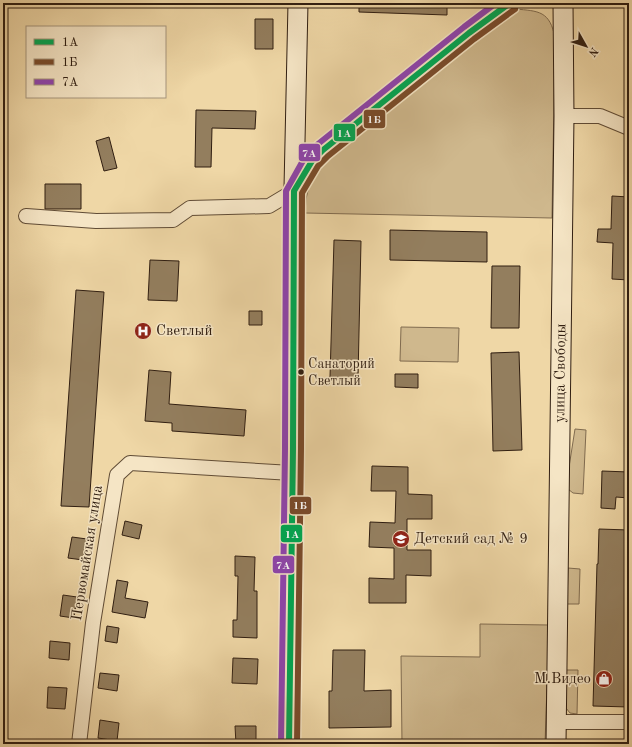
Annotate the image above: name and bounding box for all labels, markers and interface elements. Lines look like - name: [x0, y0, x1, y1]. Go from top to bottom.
- legend: [26, 26, 166, 98]
- north arrow: [566, 26, 606, 66]
- text: 1А: [62, 37, 78, 49]
- text: N: [585, 45, 600, 59]
- text: 1Б: [62, 57, 77, 69]
- text: 7А: [62, 77, 78, 89]
- line badge: 1Б: [363, 109, 386, 129]
- text: 1Б: [367, 115, 381, 126]
- line badge: 1А: [333, 123, 356, 142]
- text: 1А: [337, 129, 352, 140]
- line badge: 7А: [298, 143, 321, 162]
- text: 7А: [302, 149, 317, 160]
- hospital icon: Светлый: [133, 321, 153, 341]
- street label: улица Свободы: [553, 323, 569, 423]
- place label: Светлый: [156, 324, 213, 339]
- place label: Санаторий Светлый: [308, 357, 375, 388]
- marker: Санаторий Светлый: [296, 367, 306, 377]
- street label: Первомайская улица: [70, 484, 106, 622]
- line badge: 1Б: [289, 496, 312, 515]
- text: 1Б: [293, 501, 307, 512]
- line badge: 1А: [280, 524, 303, 543]
- school or university icon: Детский сад № 9: [391, 529, 411, 549]
- text: 1А: [285, 530, 300, 541]
- place label: Детский сад № 9: [414, 532, 528, 547]
- line badge: 7А: [272, 555, 295, 574]
- text: 7А: [276, 561, 291, 572]
- shop icon: М.Видео: [594, 669, 614, 689]
- place label: М.Видео: [534, 672, 591, 687]

